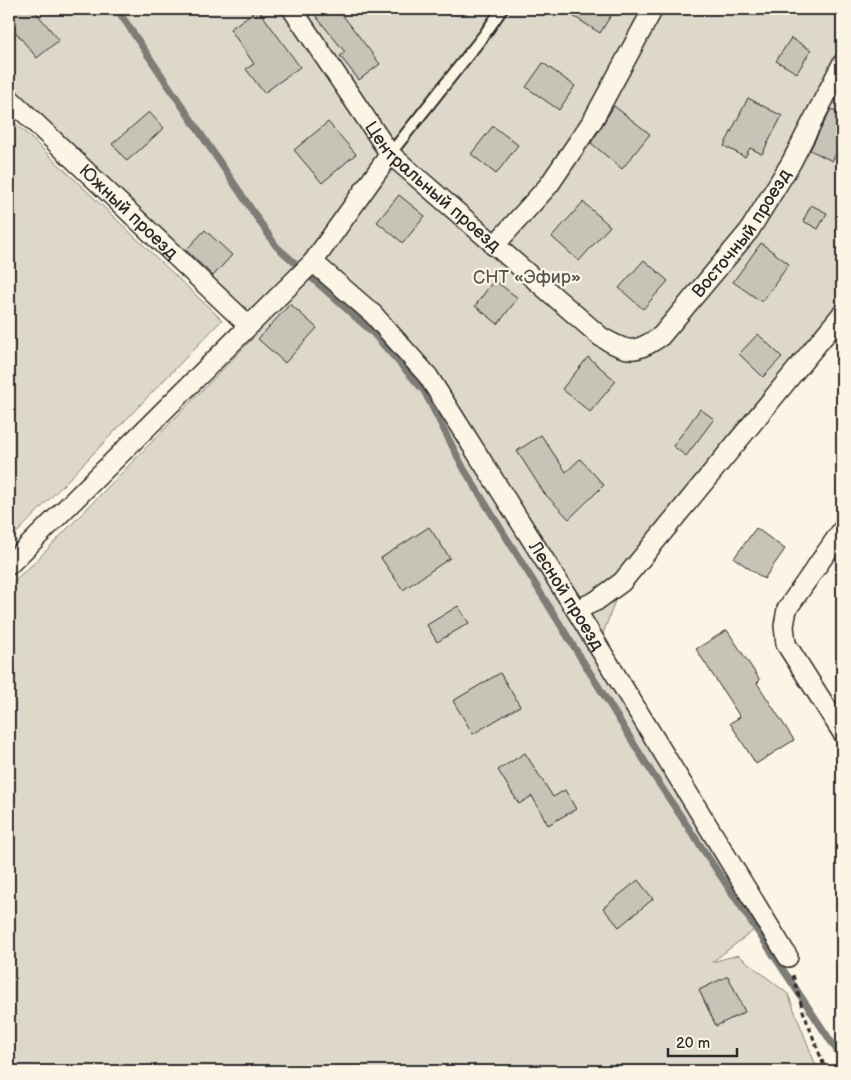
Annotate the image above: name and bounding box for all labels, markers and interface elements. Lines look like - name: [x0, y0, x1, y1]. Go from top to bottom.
- street label: Центральный проезд: [360, 118, 505, 256]
- street label: Южный проезд: [75, 160, 182, 264]
- street label: Восточный проезд: [688, 165, 796, 302]
- park label: СНТ «Эфир»: [473, 267, 581, 288]
- street label: Лесной проезд: [524, 537, 608, 654]
- scale bar: [668, 1025, 737, 1057]
- text: 20 m: [676, 1034, 710, 1053]

